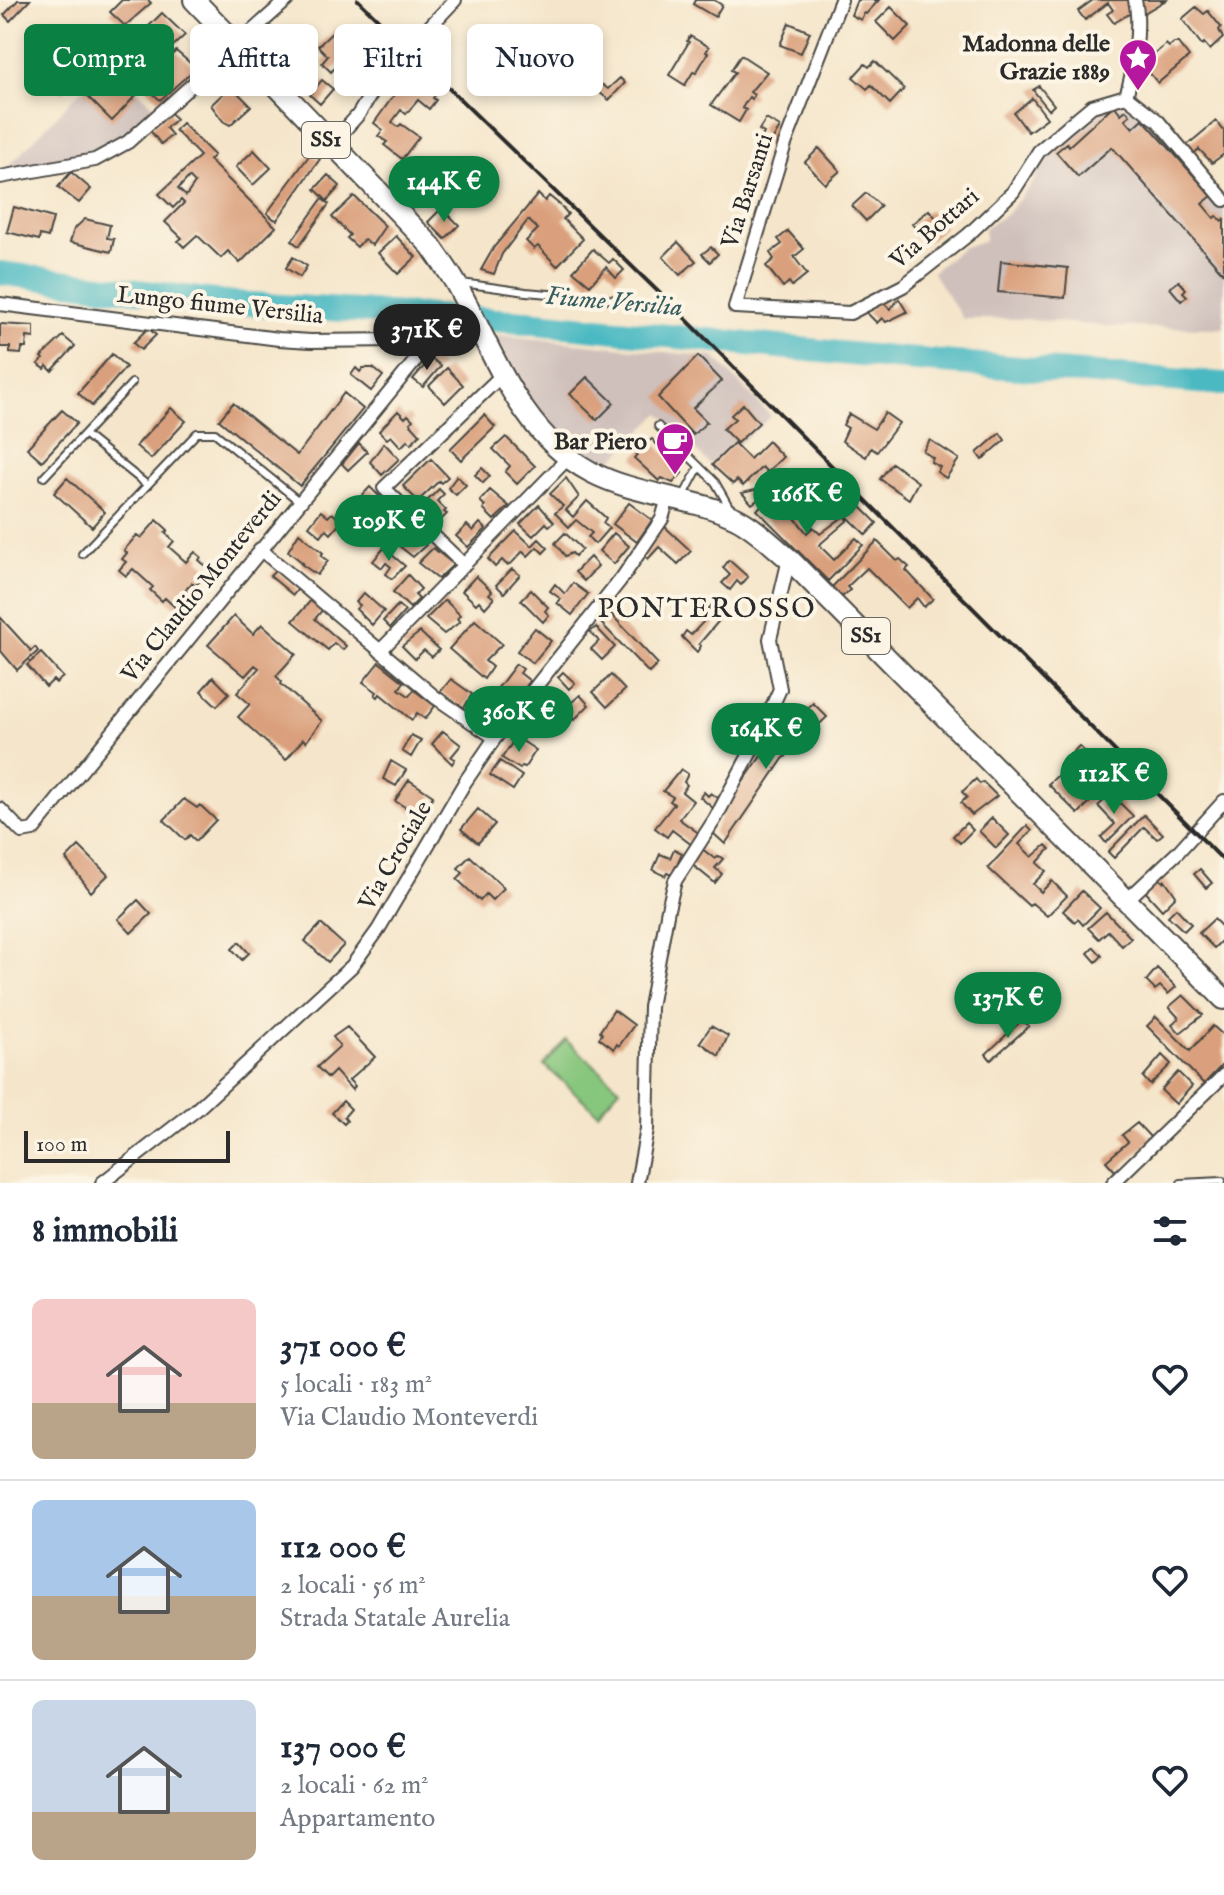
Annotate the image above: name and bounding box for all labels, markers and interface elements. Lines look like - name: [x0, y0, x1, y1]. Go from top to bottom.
- chip: Compra: [24, 24, 174, 96]
- chip: Affitta: [190, 24, 318, 96]
- chip: Filtri: [334, 24, 451, 96]
- chip: Nuovo: [467, 24, 603, 96]
- place label: Madonna delle Grazie 1889: [962, 29, 1110, 88]
- place icon: Madonna delle Grazie 1889: [1117, 37, 1159, 92]
- road number: SS1: [302, 122, 350, 158]
- street label: Via Barsanti: [715, 130, 781, 253]
- pin: 144K €: [379, 156, 509, 224]
- text: 144K €: [407, 165, 481, 198]
- street label: Via Bottari: [883, 182, 986, 277]
- street label: Lungo fiume Versilia: [115, 280, 325, 332]
- water label: Fiume Versilia: [544, 280, 684, 324]
- pin: 371K €: [362, 304, 492, 372]
- text: 371K €: [391, 313, 463, 346]
- cafe icon: Bar Piero: [654, 421, 696, 476]
- place label: Bar Piero: [554, 427, 647, 458]
- pin: 166K €: [742, 468, 872, 536]
- text: 166K €: [771, 477, 843, 510]
- street label: Via Claudio Monteverdi: [114, 485, 289, 690]
- pin: 109K €: [324, 495, 454, 563]
- text: 109K €: [352, 504, 426, 537]
- district label: PONTEROSSO: [598, 592, 816, 627]
- road number: SS1: [842, 618, 890, 654]
- pin: 360K €: [454, 686, 584, 754]
- text: 360K €: [482, 695, 556, 728]
- pin: 164K €: [701, 703, 831, 771]
- text: 164K €: [729, 712, 803, 745]
- pin: 112K €: [1049, 748, 1179, 816]
- text: 112K €: [1078, 757, 1150, 790]
- street label: Via Crociale: [352, 796, 440, 917]
- pin: 137K €: [943, 972, 1073, 1040]
- text: 137K €: [972, 981, 1044, 1014]
- scale bar: [24, 1127, 230, 1163]
- text: 100 m: [36, 1131, 88, 1159]
- icon: filters: [1148, 1209, 1192, 1253]
- text: 8 immobili: [32, 1210, 178, 1253]
- text: 371 000 €: [280, 1325, 406, 1368]
- icon: home: [96, 1331, 192, 1427]
- icon: heart: [1148, 1357, 1192, 1401]
- text: 5 locali · 183 m²: [280, 1368, 432, 1401]
- text: Via Claudio Monteverdi: [280, 1401, 538, 1434]
- text: 112 000 €: [280, 1526, 406, 1569]
- icon: home: [96, 1532, 192, 1628]
- icon: heart: [1148, 1558, 1192, 1602]
- text: 2 locali · 56 m²: [280, 1569, 426, 1602]
- text: Strada Statale Aurelia: [280, 1602, 510, 1635]
- text: 137 000 €: [280, 1726, 406, 1769]
- icon: home: [96, 1732, 192, 1828]
- icon: heart: [1148, 1758, 1192, 1802]
- text: 2 locali · 62 m²: [280, 1769, 429, 1802]
- text: Appartamento: [280, 1802, 435, 1835]

